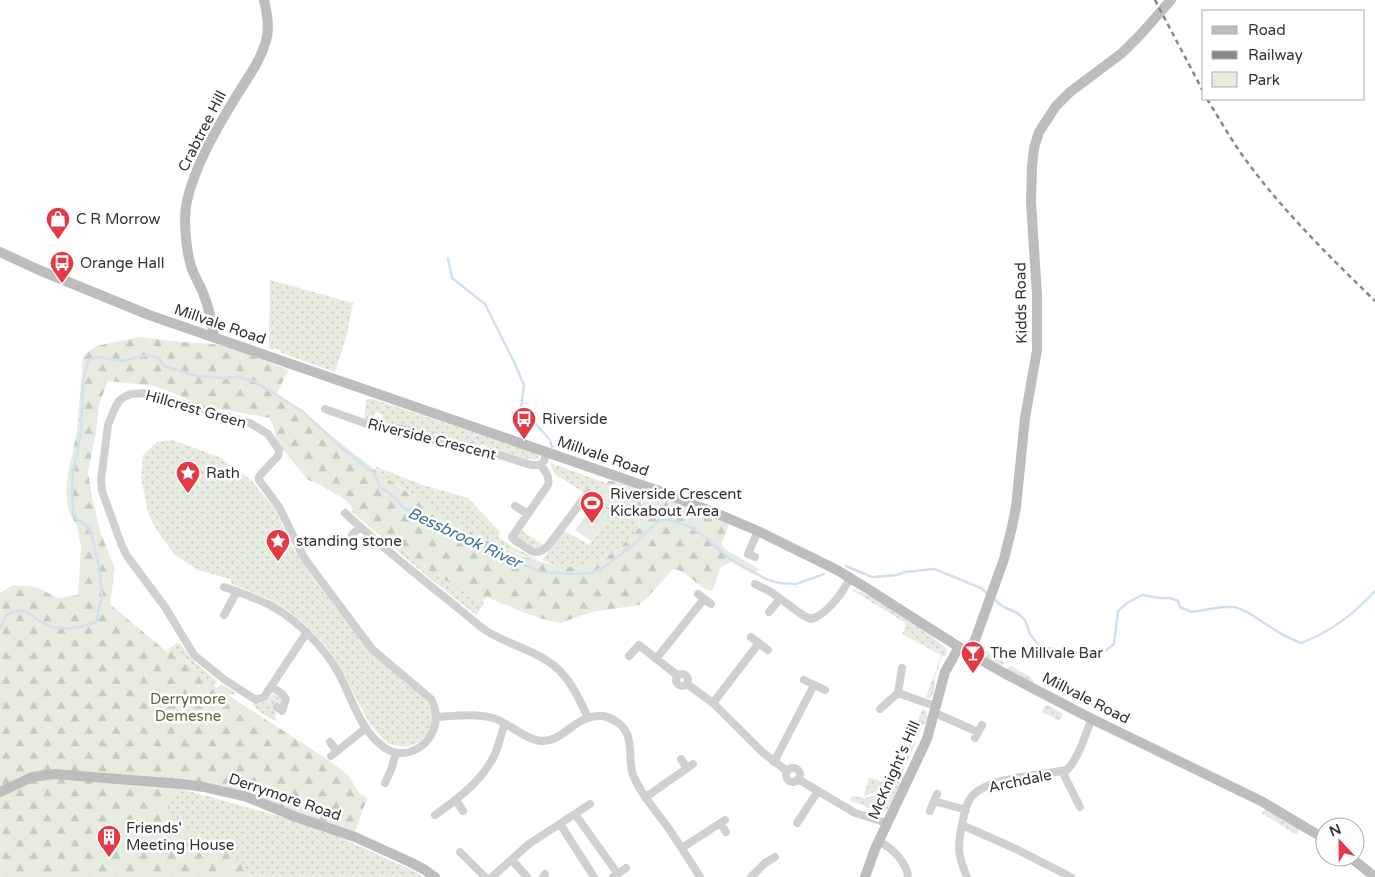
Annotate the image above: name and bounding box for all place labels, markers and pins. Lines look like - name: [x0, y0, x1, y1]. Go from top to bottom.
- shop icon: C R Morrow: [45, 206, 71, 240]
- place label: C R Morrow: [76, 210, 161, 228]
- bus stop icon: Orange Hall: [49, 250, 75, 284]
- place label: Orange Hall: [80, 254, 164, 272]
- bus stop icon: Riverside: [511, 406, 537, 440]
- place label: Riverside: [542, 410, 607, 428]
- place icon: Rath: [175, 460, 201, 494]
- place label: Rath: [206, 464, 240, 482]
- place label: Riverside Crescent Kickabout Area: [610, 485, 742, 520]
- sports icon: Riverside Crescent Kickabout Area: [579, 490, 605, 524]
- place icon: standing stone: [265, 528, 291, 562]
- place label: standing stone: [296, 532, 402, 550]
- bar icon: The Millvale Bar: [960, 640, 986, 674]
- place label: The Millvale Bar: [990, 644, 1103, 662]
- place label: Friends' Meeting House: [126, 819, 234, 854]
- building icon: Friends' Meeting House: [96, 824, 122, 858]

